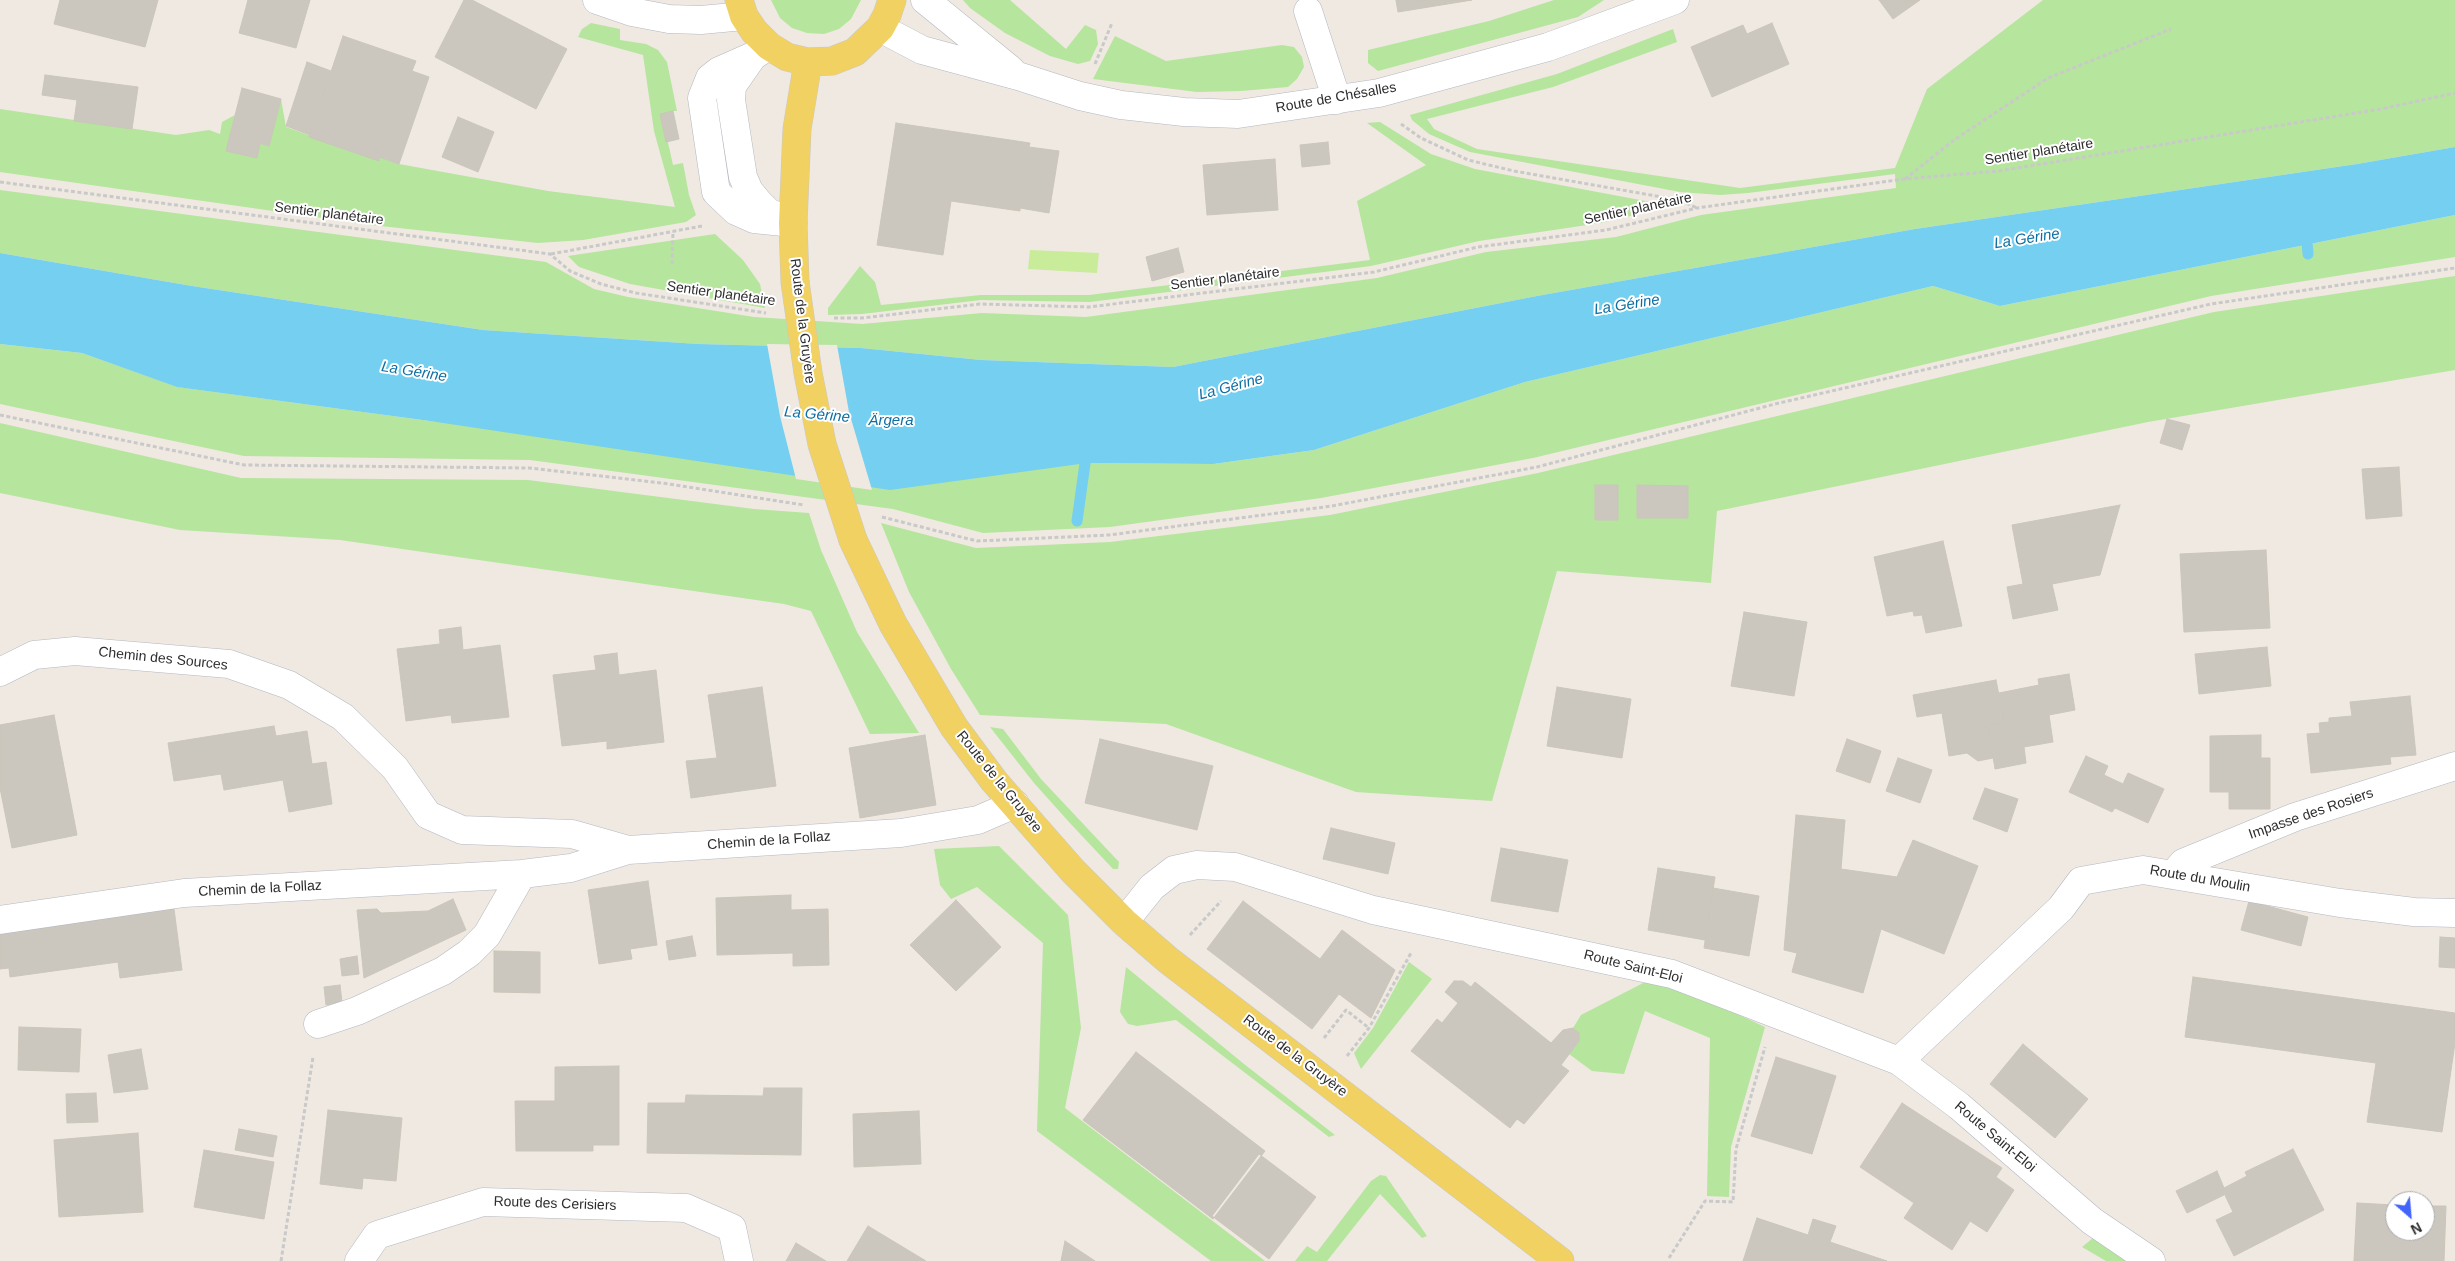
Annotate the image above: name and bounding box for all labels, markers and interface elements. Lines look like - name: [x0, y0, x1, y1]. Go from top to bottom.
- street label: Route de Chésalles: [1274, 79, 1398, 117]
- street label: Sentier planétaire: [1983, 135, 2095, 169]
- street label: Sentier planétaire: [1583, 189, 1693, 229]
- street label: Sentier planétaire: [274, 199, 384, 229]
- water label: La Gérine: [1993, 225, 2061, 253]
- street label: Route de la Gruyère: [786, 257, 818, 385]
- street label: Sentier planétaire: [1170, 264, 1280, 294]
- street label: Sentier planétaire: [665, 278, 777, 310]
- water label: La Gérine: [1593, 291, 1661, 319]
- water label: La Gérine: [380, 358, 448, 386]
- water label: La Gérine: [1197, 370, 1265, 404]
- water label: La Gérine: [783, 403, 851, 427]
- water label: Ärgera: [868, 412, 914, 430]
- street label: Chemin des Sources: [98, 644, 228, 674]
- street label: Route de la Gruyère: [953, 728, 1045, 836]
- street label: Impasse des Rosiers: [2246, 785, 2376, 843]
- street label: Chemin de la Follaz: [707, 828, 831, 854]
- street label: Route du Moulin: [2148, 862, 2252, 896]
- street label: Chemin de la Follaz: [198, 877, 322, 901]
- street label: Route Saint-Eloi: [1582, 947, 1684, 987]
- street label: Route de la Gruyère: [1240, 1011, 1350, 1101]
- street label: Route Saint-Eloi: [1951, 1098, 2039, 1176]
- north arrow: [2385, 1191, 2435, 1241]
- street label: Route des Cerisiers: [493, 1193, 617, 1215]
- text: N: [2408, 1219, 2424, 1238]

